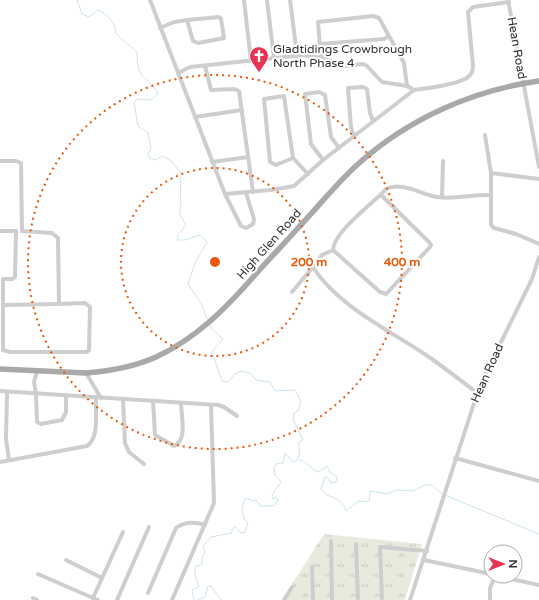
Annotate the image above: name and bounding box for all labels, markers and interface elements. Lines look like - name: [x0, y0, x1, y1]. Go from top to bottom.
- street label: Hean Road: [505, 16, 529, 80]
- place label: Gladtidings Crowbrough North Phase 4: [273, 42, 412, 70]
- church icon: Gladtidings Crowbrough North Phase 4: [248, 45, 270, 73]
- street label: High Glen Road: [234, 206, 304, 282]
- centre of rings: [208, 255, 222, 269]
- text: 200 m: [291, 255, 327, 269]
- text: 400 m: [384, 255, 420, 269]
- street label: Hean Road: [468, 341, 506, 405]
- north arrow: [483, 544, 523, 584]
- text: N: [506, 560, 519, 568]

